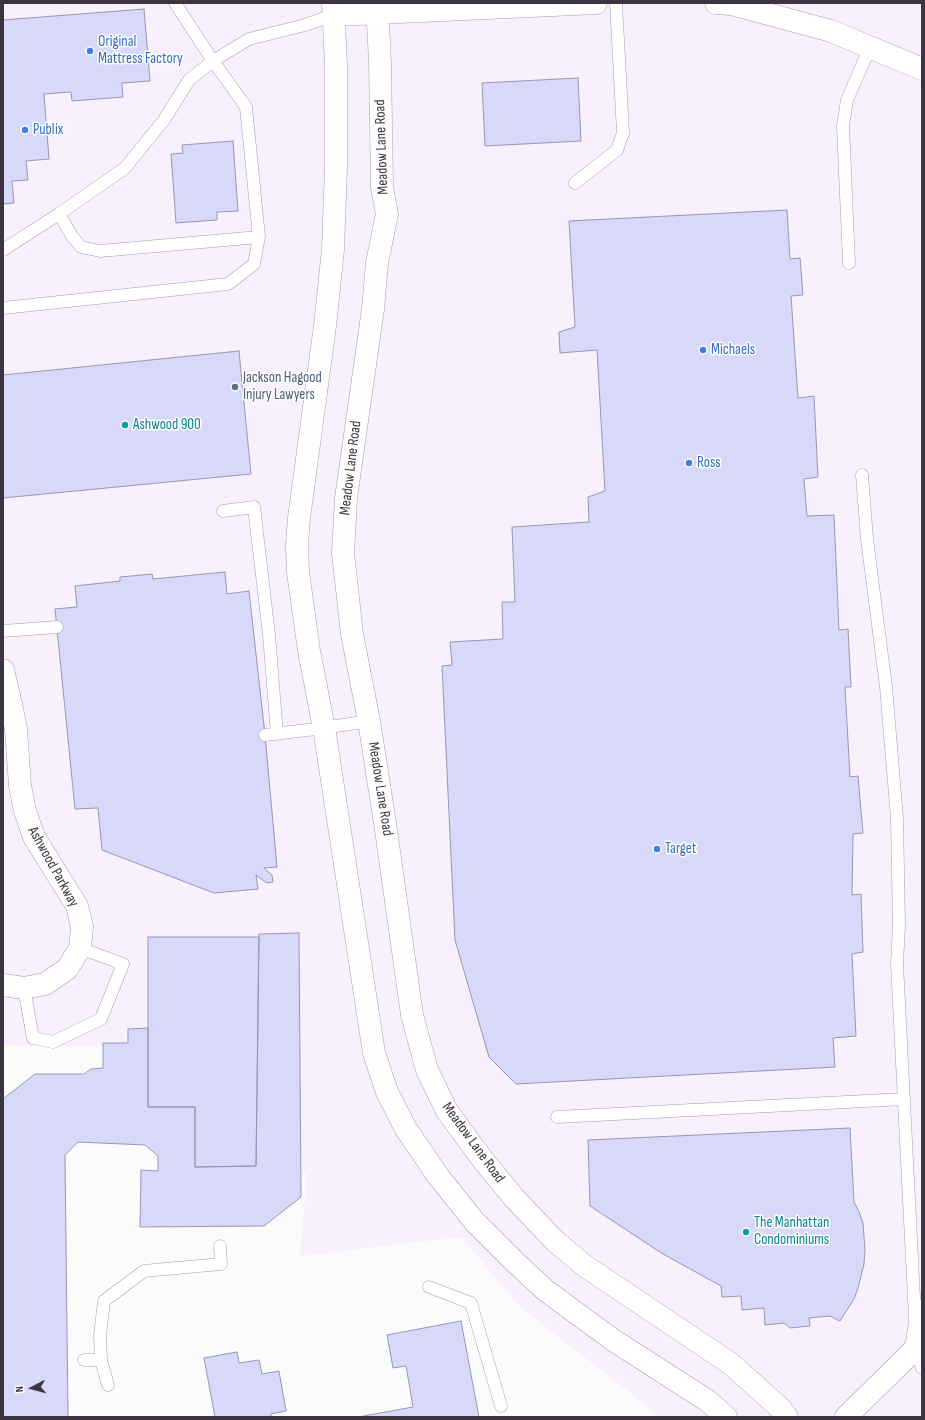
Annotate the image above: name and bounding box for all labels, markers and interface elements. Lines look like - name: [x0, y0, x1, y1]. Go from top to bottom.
- place label: Original Mattress Factory: [98, 33, 183, 68]
- marker: Original Mattress Factory: [85, 46, 95, 56]
- street label: Meadow Lane Road: [371, 99, 393, 195]
- place label: Publix: [33, 121, 63, 139]
- marker: Publix: [20, 125, 30, 135]
- place label: Michaels: [711, 341, 755, 359]
- marker: Michaels: [698, 345, 708, 355]
- place label: Jackson Hagood Injury Lawyers: [243, 369, 322, 404]
- marker: Jackson Hagood Injury Lawyers: [230, 382, 240, 392]
- place label: Ashwood 900: [133, 416, 201, 434]
- marker: Ashwood 900: [120, 420, 130, 430]
- street label: Meadow Lane Road: [336, 420, 366, 516]
- place label: Ross: [697, 454, 721, 472]
- marker: Ross: [684, 458, 694, 468]
- street label: Meadow Lane Road: [364, 741, 396, 837]
- street label: Ashwood Parkway: [23, 824, 83, 910]
- place label: Target: [665, 840, 696, 858]
- marker: Target: [652, 844, 662, 854]
- street label: Meadow Lane Road: [438, 1099, 508, 1187]
- place label: The Manhattan Condominiums: [754, 1214, 829, 1249]
- marker: The Manhattan Condominiums: [741, 1227, 751, 1237]
- north arrow: [12, 1368, 52, 1408]
- text: N: [13, 1386, 26, 1393]

